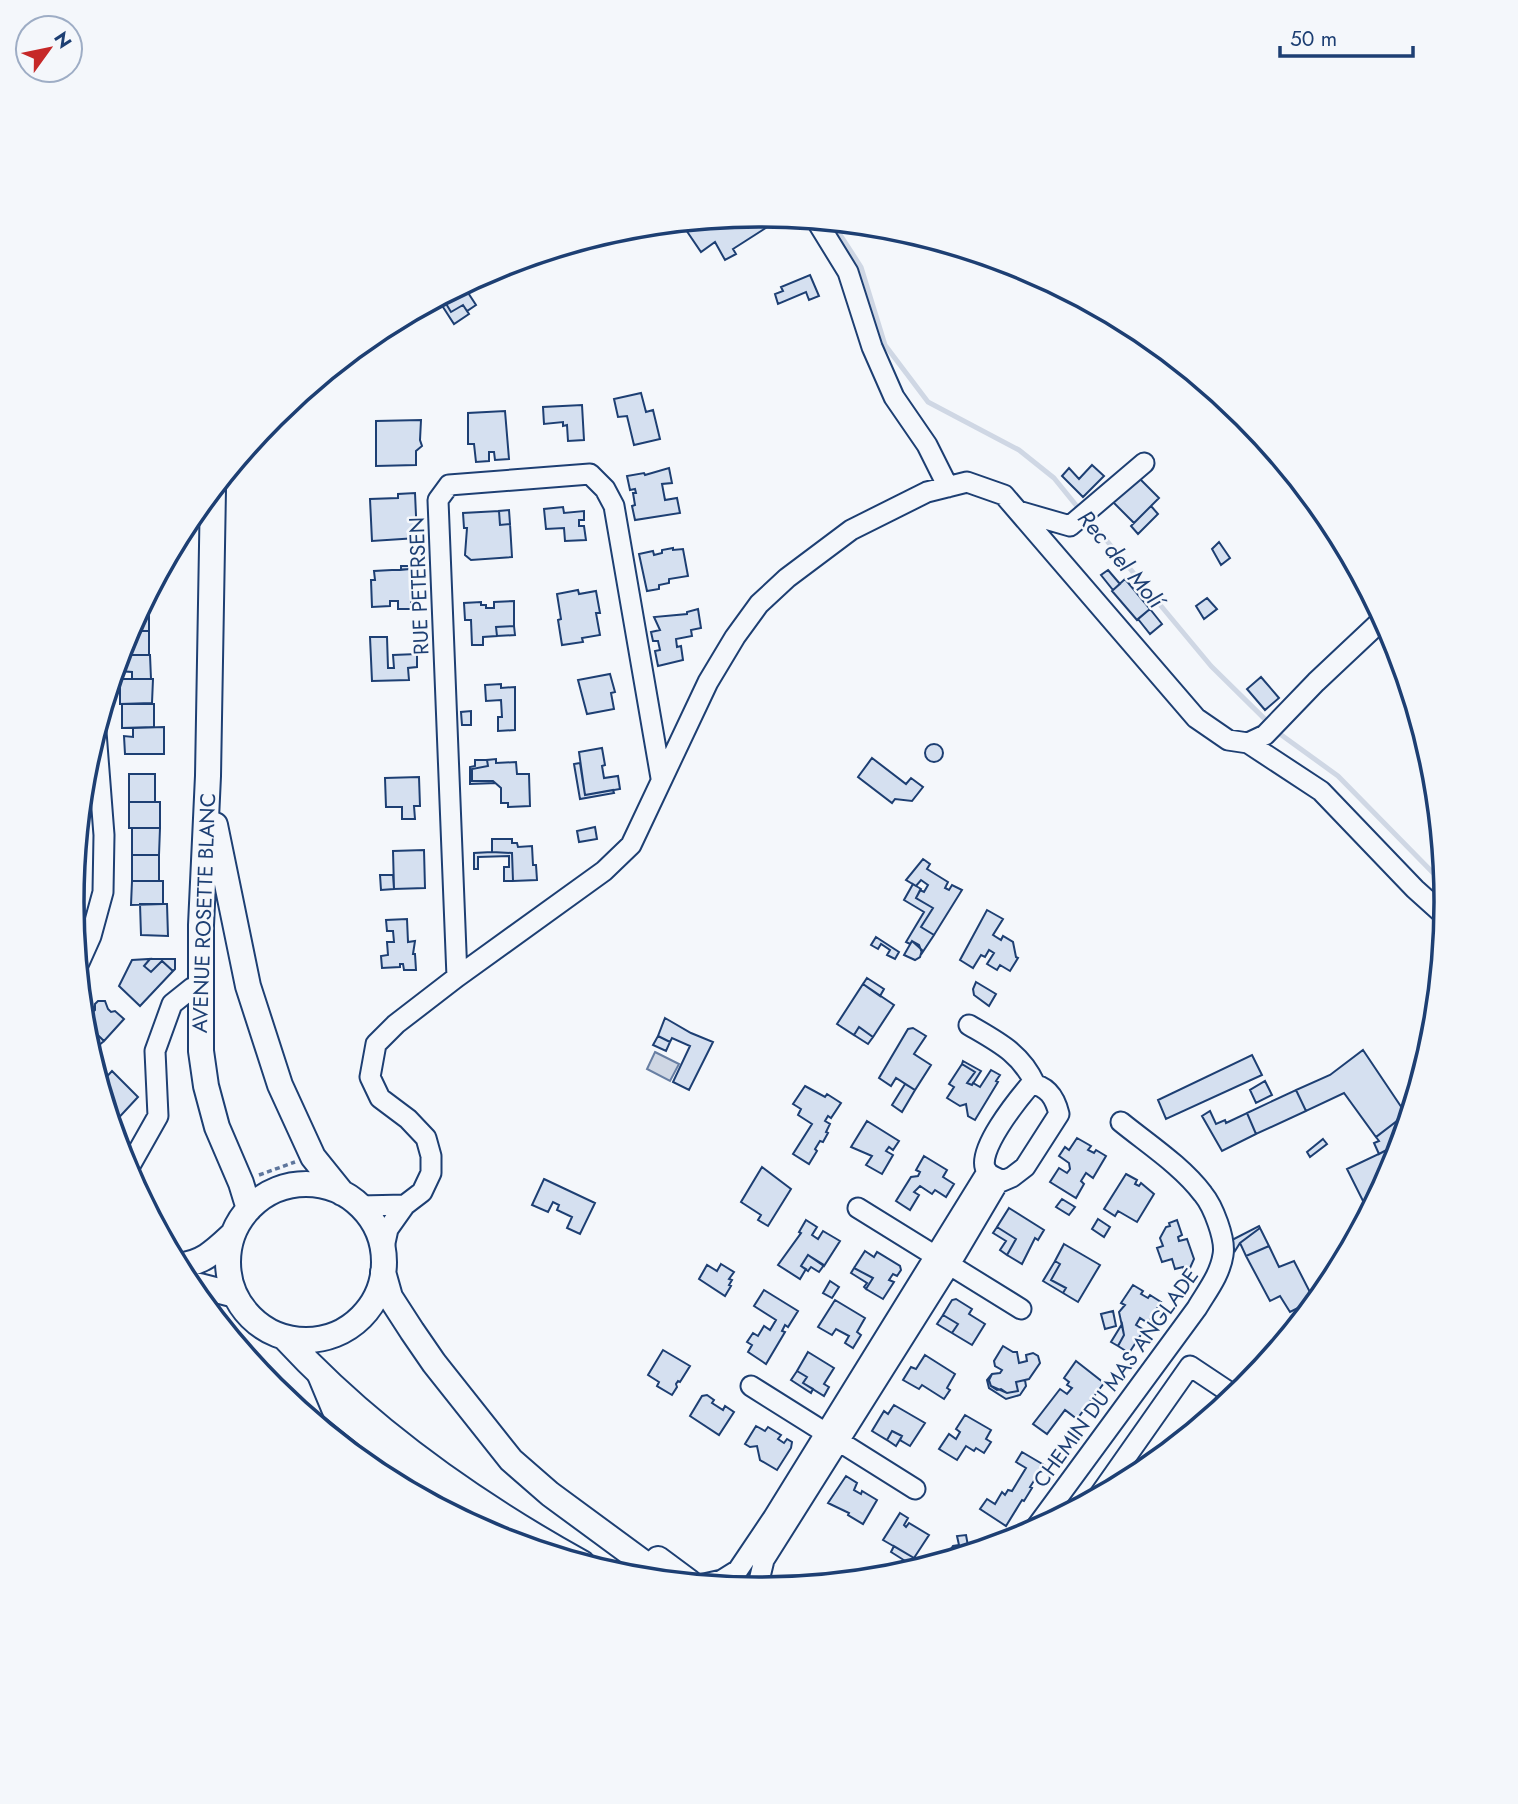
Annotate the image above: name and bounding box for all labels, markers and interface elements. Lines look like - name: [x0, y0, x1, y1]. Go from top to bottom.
- north arrow: [14, 14, 84, 84]
- scale bar: [1280, 14, 1413, 58]
- text: 50 m: [1290, 24, 1337, 54]
- text: N: [47, 26, 78, 54]
- water label: Rec del Molí: [1070, 502, 1174, 618]
- street label: RUE PETERSEN: [402, 516, 436, 656]
- street label: AVENUE ROSETTE BLANC: [185, 792, 223, 1034]
- street label: CHEMIN DU MAS ANGLADE: [1026, 1262, 1206, 1494]

